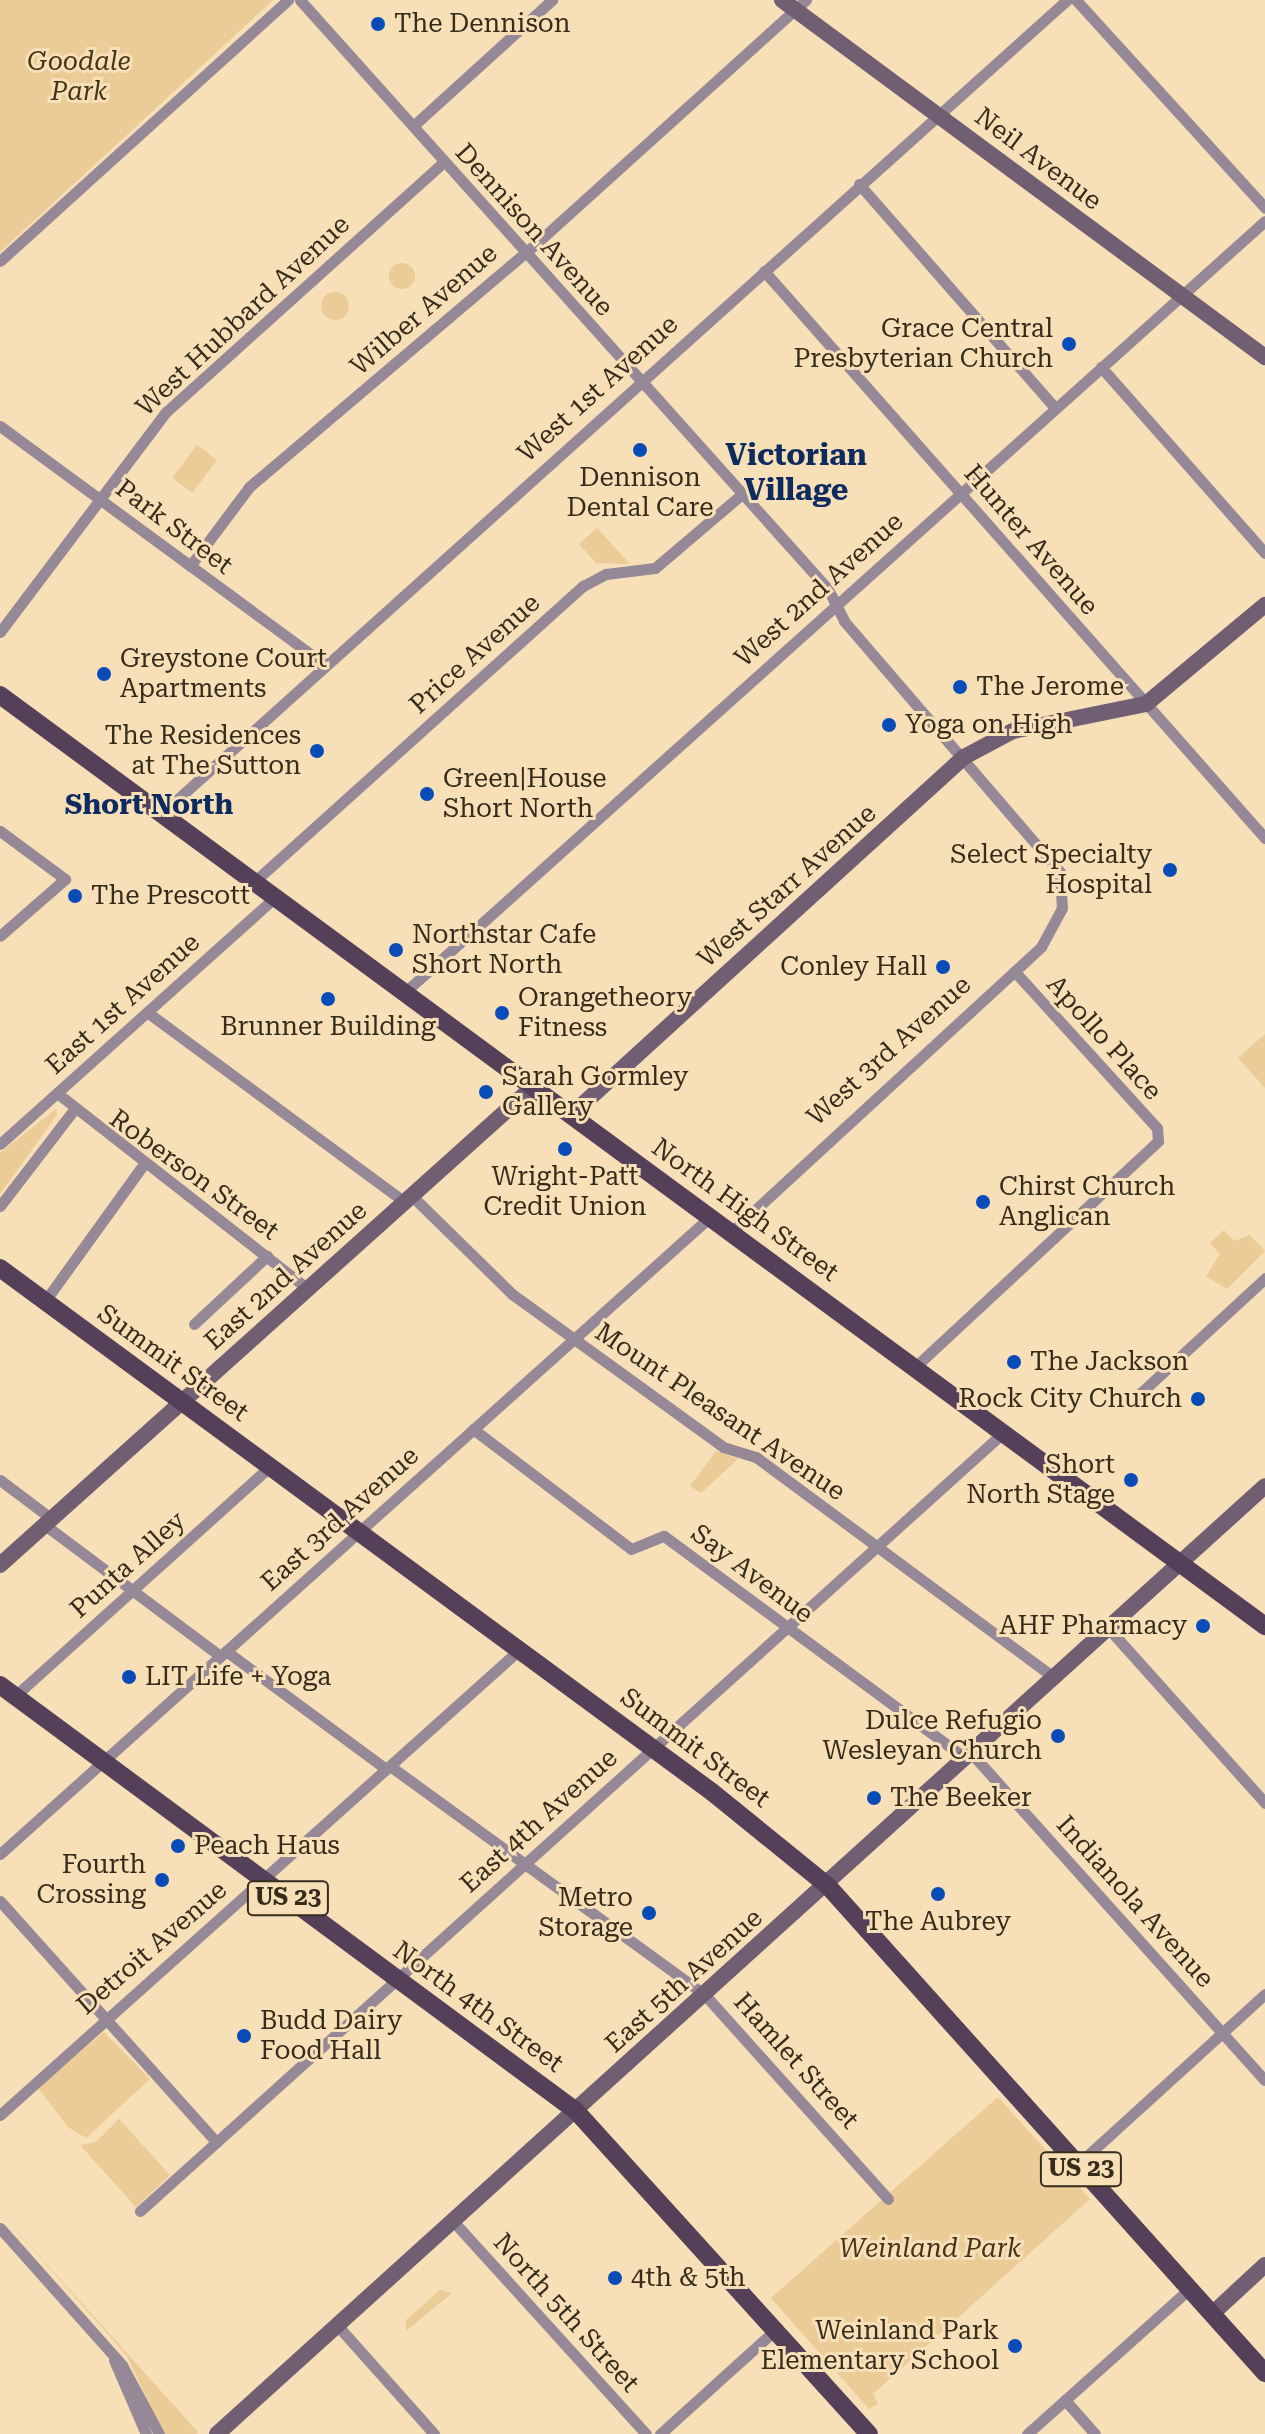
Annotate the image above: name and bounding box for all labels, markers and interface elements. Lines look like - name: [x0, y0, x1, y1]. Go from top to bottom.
- place label: The Dennison: [394, 8, 570, 40]
- marker: The Dennison: [369, 15, 387, 33]
- park label: Goodale Park: [27, 46, 131, 108]
- street label: Neil Avenue: [968, 101, 1108, 217]
- street label: Dennison Avenue: [448, 137, 620, 323]
- street label: West Hubbard Avenue: [130, 209, 356, 423]
- street label: Wilber Avenue: [344, 238, 504, 382]
- street label: West 1st Avenue: [512, 309, 684, 469]
- place label: Grace Central Presbyterian Church: [793, 313, 1053, 374]
- marker: Grace Central Presbyterian Church: [1060, 335, 1078, 353]
- district label: Victorian Village: [725, 437, 867, 508]
- marker: Dennison Dental Care: [631, 441, 649, 459]
- street label: Hunter Avenue: [957, 459, 1105, 621]
- place label: Dennison Dental Care: [567, 462, 713, 524]
- street label: Park Street: [109, 473, 239, 581]
- street label: West 2nd Avenue: [728, 506, 910, 674]
- street label: Price Avenue: [403, 587, 547, 721]
- place label: Greystone Court Apartments: [120, 643, 327, 704]
- marker: Greystone Court Apartments: [95, 665, 113, 683]
- place label: The Jerome: [976, 671, 1124, 703]
- marker: The Jerome: [951, 678, 969, 696]
- place label: Yoga on High: [905, 709, 1073, 741]
- marker: Yoga on High: [880, 716, 898, 734]
- place label: The Residences at The Sutton: [104, 720, 301, 782]
- marker: The Residences at The Sutton: [308, 742, 326, 760]
- place label: Green|House Short North: [443, 763, 607, 824]
- marker: Green|House Short North: [418, 785, 436, 803]
- district label: Short North: [65, 788, 233, 822]
- street label: West Starr Avenue: [691, 798, 883, 974]
- place label: Select Specialty Hospital: [950, 839, 1152, 900]
- marker: Select Specialty Hospital: [1159, 859, 1181, 881]
- place label: The Prescott: [91, 880, 250, 912]
- marker: The Prescott: [66, 887, 84, 905]
- place label: Northstar Cafe Short North: [412, 919, 596, 980]
- street label: East 1st Avenue: [40, 927, 206, 1081]
- marker: Northstar Cafe Short North: [387, 941, 405, 959]
- place label: Conley Hall: [780, 951, 927, 983]
- marker: Conley Hall: [934, 958, 952, 976]
- street label: West 3rd Avenue: [801, 969, 977, 1133]
- street label: Apollo Place: [1040, 969, 1168, 1107]
- place label: Orangetheory Fitness: [518, 982, 692, 1044]
- marker: Brunner Building: [319, 990, 337, 1008]
- marker: Orangetheory Fitness: [493, 1004, 511, 1022]
- place label: Brunner Building: [220, 1011, 436, 1043]
- place label: Sarah Gormley Gallery: [502, 1061, 688, 1122]
- marker: Sarah Gormley Gallery: [477, 1083, 495, 1101]
- street label: Roberson Street: [103, 1103, 285, 1247]
- street label: North High Street: [645, 1132, 845, 1288]
- marker: Wright-Patt Credit Union: [556, 1140, 574, 1158]
- place label: Wright-Patt Credit Union: [484, 1161, 646, 1222]
- place label: Chirst Church Anglican: [999, 1171, 1175, 1232]
- marker: Chirst Church Anglican: [974, 1193, 992, 1211]
- street label: East 2nd Avenue: [199, 1195, 373, 1357]
- street label: Summit Street: [91, 1298, 255, 1428]
- street label: Mount Pleasant Avenue: [589, 1317, 851, 1507]
- place label: The Jackson: [1030, 1346, 1189, 1378]
- marker: The Jackson: [1005, 1353, 1023, 1371]
- place label: Rock City Church: [959, 1383, 1182, 1415]
- marker: Rock City Church: [1189, 1390, 1207, 1408]
- street label: East 3rd Avenue: [255, 1440, 425, 1598]
- place label: Short North Stage: [966, 1449, 1115, 1510]
- marker: Short North Stage: [1122, 1471, 1140, 1489]
- street label: Punta Alley: [64, 1505, 192, 1625]
- street label: Say Avenue: [685, 1518, 819, 1630]
- place label: AHF Pharmacy: [999, 1610, 1187, 1642]
- marker: AHF Pharmacy: [1194, 1617, 1212, 1635]
- place label: LIT Life + Yoga: [145, 1661, 331, 1693]
- marker: LIT Life + Yoga: [120, 1668, 138, 1686]
- street label: Summit Street: [614, 1682, 776, 1814]
- place label: Dulce Refugio Wesleyan Church: [823, 1705, 1042, 1766]
- marker: Dulce Refugio Wesleyan Church: [1049, 1727, 1067, 1745]
- street label: East 4th Avenue: [454, 1742, 624, 1900]
- place label: The Beeker: [890, 1782, 1032, 1814]
- marker: The Beeker: [865, 1789, 883, 1807]
- street label: Indianola Avenue: [1050, 1810, 1220, 1994]
- place label: Peach Haus: [194, 1830, 340, 1862]
- marker: Peach Haus: [169, 1837, 187, 1855]
- place label: Fourth Crossing: [36, 1849, 146, 1910]
- marker: Fourth Crossing: [153, 1871, 171, 1889]
- street label: Detroit Avenue: [71, 1874, 233, 2022]
- road number: US 23: [246, 1878, 330, 1918]
- place label: Metro Storage: [539, 1882, 633, 1944]
- marker: The Aubrey: [929, 1885, 947, 1903]
- street label: East 5th Avenue: [599, 1902, 769, 2060]
- marker: Metro Storage: [640, 1904, 658, 1922]
- place label: The Aubrey: [865, 1906, 1011, 1938]
- street label: North 4th Street: [387, 1935, 569, 2079]
- street label: Hamlet Street: [727, 1987, 865, 2135]
- place label: Budd Dairy Food Hall: [260, 2005, 402, 2066]
- marker: Budd Dairy Food Hall: [235, 2027, 253, 2045]
- road number: US 23: [1039, 2149, 1123, 2189]
- street label: North 5th Street: [487, 2227, 645, 2399]
- park label: Weinland Park: [839, 2233, 1021, 2265]
- place label: 4th & 5th: [631, 2262, 746, 2294]
- marker: 4th & 5th: [606, 2269, 624, 2287]
- place label: Weinland Park Elementary School: [761, 2315, 999, 2376]
- marker: Weinland Park Elementary School: [1006, 2337, 1024, 2355]

